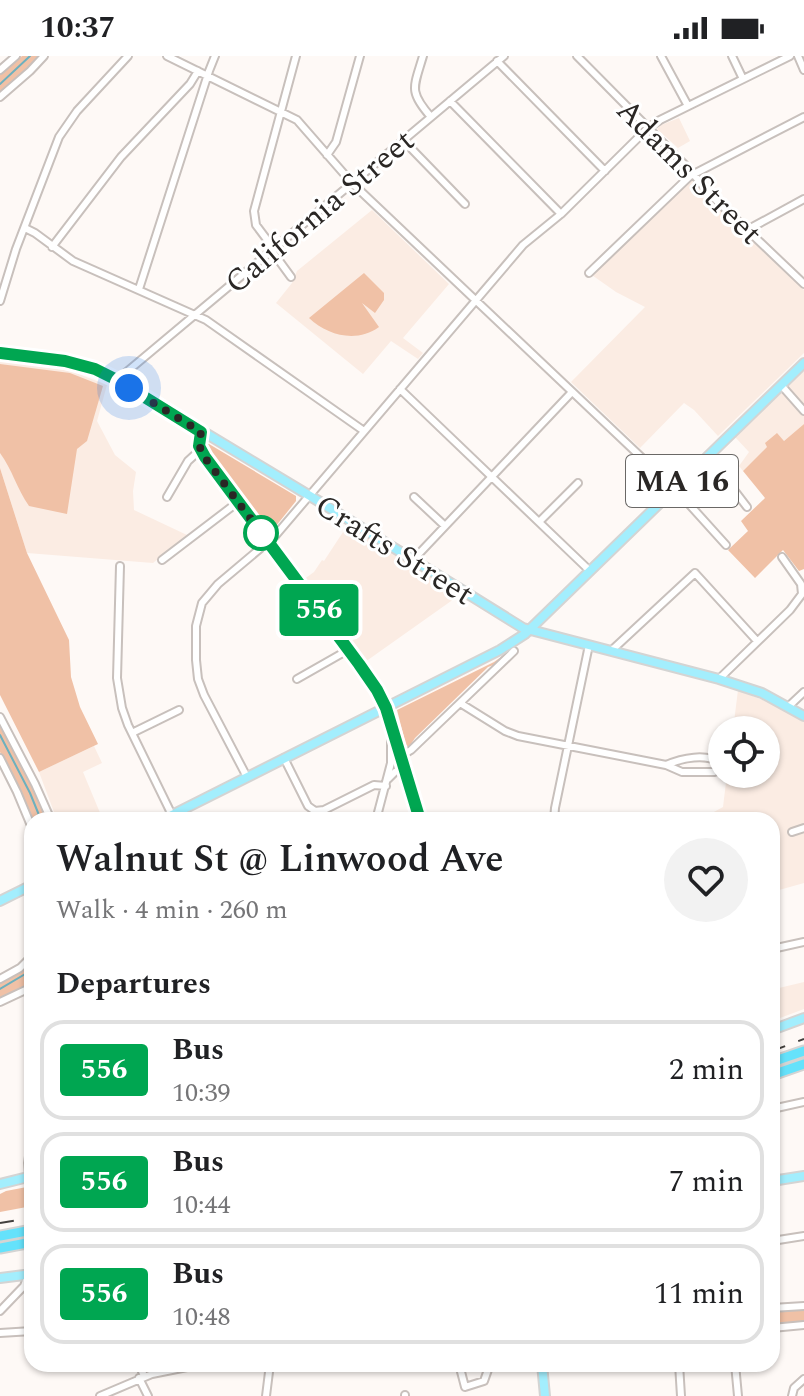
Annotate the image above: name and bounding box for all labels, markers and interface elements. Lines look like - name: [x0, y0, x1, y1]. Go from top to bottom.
- text: 10:37: [40, 5, 115, 51]
- street label: Adams Street: [604, 87, 774, 257]
- street label: California Street: [214, 118, 426, 306]
- your location: [109, 368, 149, 408]
- road number: MA 16: [626, 455, 738, 507]
- street label: Crafts Street: [305, 482, 483, 619]
- unlabelled marker: [244, 516, 278, 550]
- line badge: 556: [273, 584, 365, 636]
- text: 556: [295, 588, 343, 631]
- map controls: [708, 716, 780, 788]
- button: locate: [708, 716, 780, 788]
- text: Walnut St @ Linwood Ave: [56, 831, 504, 889]
- button: heart: [664, 838, 748, 922]
- text: Walk · 4 min · 260 m: [56, 890, 288, 930]
- text: Departures: [56, 961, 211, 1007]
- text: Bus: [172, 1027, 224, 1073]
- text: 2 min: [669, 1047, 744, 1093]
- text: 556: [80, 1048, 128, 1091]
- text: 10:39: [172, 1073, 231, 1113]
- text: Bus: [172, 1139, 224, 1185]
- text: 7 min: [669, 1159, 744, 1205]
- text: 556: [80, 1160, 128, 1203]
- text: 10:44: [172, 1185, 231, 1225]
- text: Bus: [172, 1251, 224, 1297]
- text: 11 min: [654, 1271, 744, 1317]
- text: 556: [80, 1272, 128, 1315]
- text: 10:48: [172, 1297, 231, 1337]

